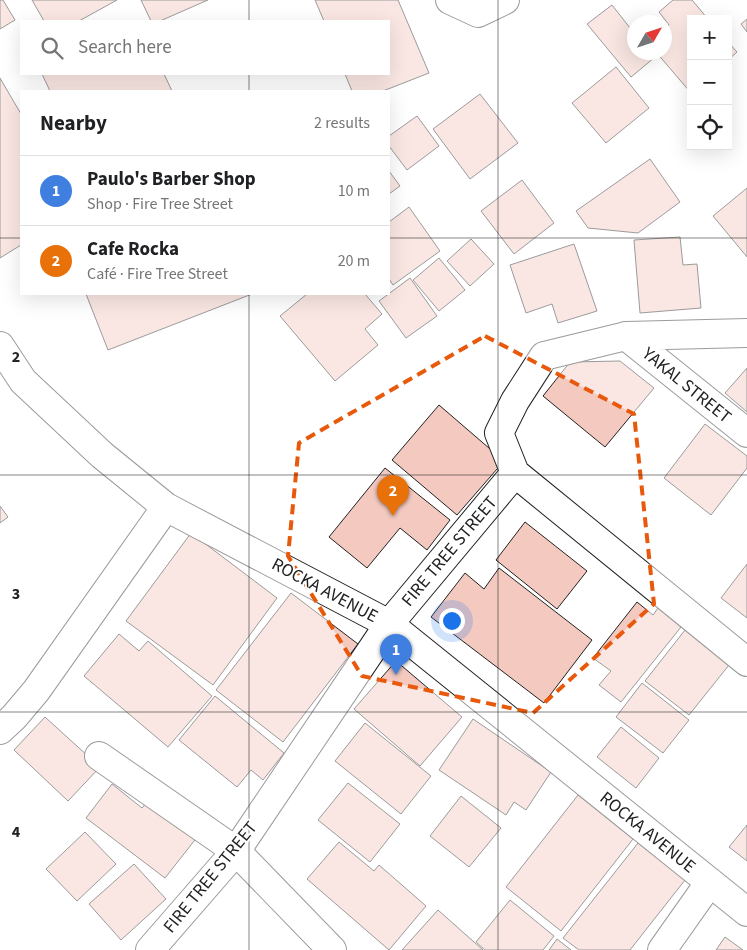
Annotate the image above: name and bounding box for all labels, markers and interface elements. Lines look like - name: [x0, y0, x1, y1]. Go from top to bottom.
- north arrow: [627, 15, 672, 60]
- map controls: [687, 15, 732, 150]
- button: +: [687, 15, 732, 60]
- search box: [20, 20, 390, 75]
- icon: search: [38, 34, 66, 62]
- text: Search here: [78, 34, 172, 61]
- button: −: [687, 60, 732, 105]
- button: locate: [687, 105, 732, 150]
- text: Nearby: [40, 108, 107, 138]
- text: 2 results: [314, 112, 370, 134]
- text: Paulo's Barber Shop: [87, 166, 256, 193]
- text: 1: [52, 180, 60, 202]
- text: 10 m: [338, 180, 370, 202]
- text: Shop · Fire Tree Street: [87, 193, 233, 215]
- text: Cafe Rocka: [87, 236, 179, 263]
- text: 2: [52, 250, 60, 272]
- text: 20 m: [338, 250, 370, 272]
- text: Café · Fire Tree Street: [87, 263, 228, 285]
- street label: YAKAL STREET: [636, 341, 737, 429]
- text: 2: [12, 346, 20, 368]
- pin: 2: [377, 475, 409, 516]
- street label: FIRE TREE STREET: [396, 490, 503, 612]
- street label: ROCKA AVENUE: [267, 552, 382, 629]
- text: 3: [12, 583, 20, 605]
- your location: [439, 608, 465, 634]
- pin: 1: [380, 634, 412, 675]
- street label: ROCKA AVENUE: [594, 786, 701, 879]
- street label: FIRE TREE STREET: [158, 816, 263, 938]
- text: 4: [12, 821, 21, 843]

